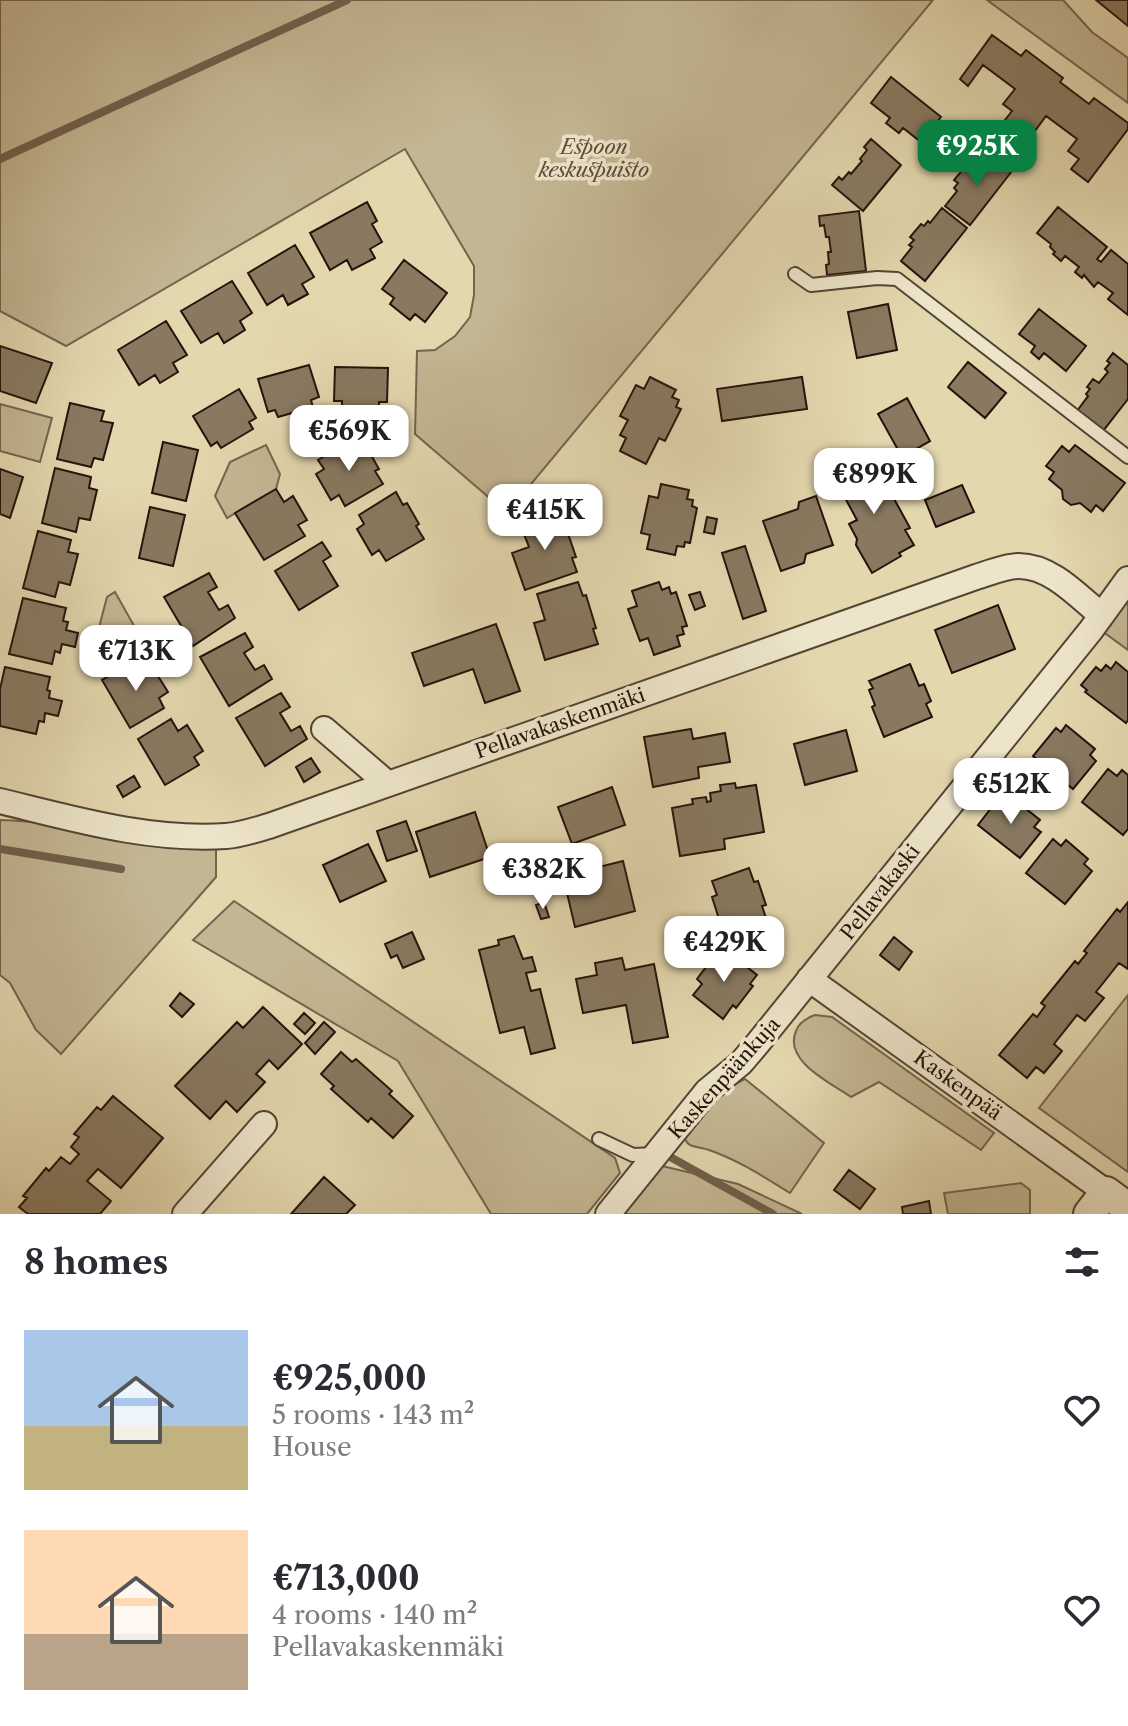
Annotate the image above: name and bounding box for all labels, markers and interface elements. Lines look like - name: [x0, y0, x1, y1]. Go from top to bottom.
- pin: €925K: [921, 120, 1033, 188]
- text: €925K: [936, 130, 1018, 162]
- park label: Espoon keskuspuisto: [538, 135, 649, 182]
- pin: €569K: [293, 405, 405, 473]
- text: €569K: [308, 415, 390, 447]
- pin: €899K: [818, 448, 930, 516]
- text: €899K: [832, 458, 916, 490]
- pin: €415K: [489, 484, 601, 552]
- text: €415K: [506, 494, 584, 526]
- pin: €713K: [80, 625, 192, 693]
- text: €713K: [97, 635, 175, 667]
- street label: Pellavakaskenmäki: [472, 683, 648, 763]
- pin: €512K: [955, 758, 1067, 826]
- text: €512K: [972, 768, 1050, 800]
- street label: Pellavakaski: [835, 839, 925, 945]
- pin: €382K: [487, 843, 599, 911]
- text: €382K: [501, 853, 585, 885]
- pin: €429K: [668, 916, 780, 984]
- text: €429K: [682, 926, 766, 958]
- street label: Kaskenpäänkuja: [663, 1012, 785, 1144]
- street label: Kaskenpää: [909, 1045, 1007, 1125]
- icon: filters: [1060, 1240, 1104, 1284]
- text: 8 homes: [24, 1241, 168, 1283]
- text: €925,000: [272, 1357, 427, 1399]
- icon: home: [88, 1362, 184, 1458]
- icon: heart: [1060, 1388, 1104, 1432]
- text: 5 rooms · 143 m²: [272, 1399, 474, 1431]
- text: House: [272, 1431, 352, 1463]
- text: €713,000: [272, 1557, 420, 1599]
- icon: home: [88, 1562, 184, 1658]
- icon: heart: [1060, 1588, 1104, 1632]
- text: 4 rooms · 140 m²: [272, 1599, 477, 1631]
- text: Pellavakaskenmäki: [272, 1631, 504, 1663]

